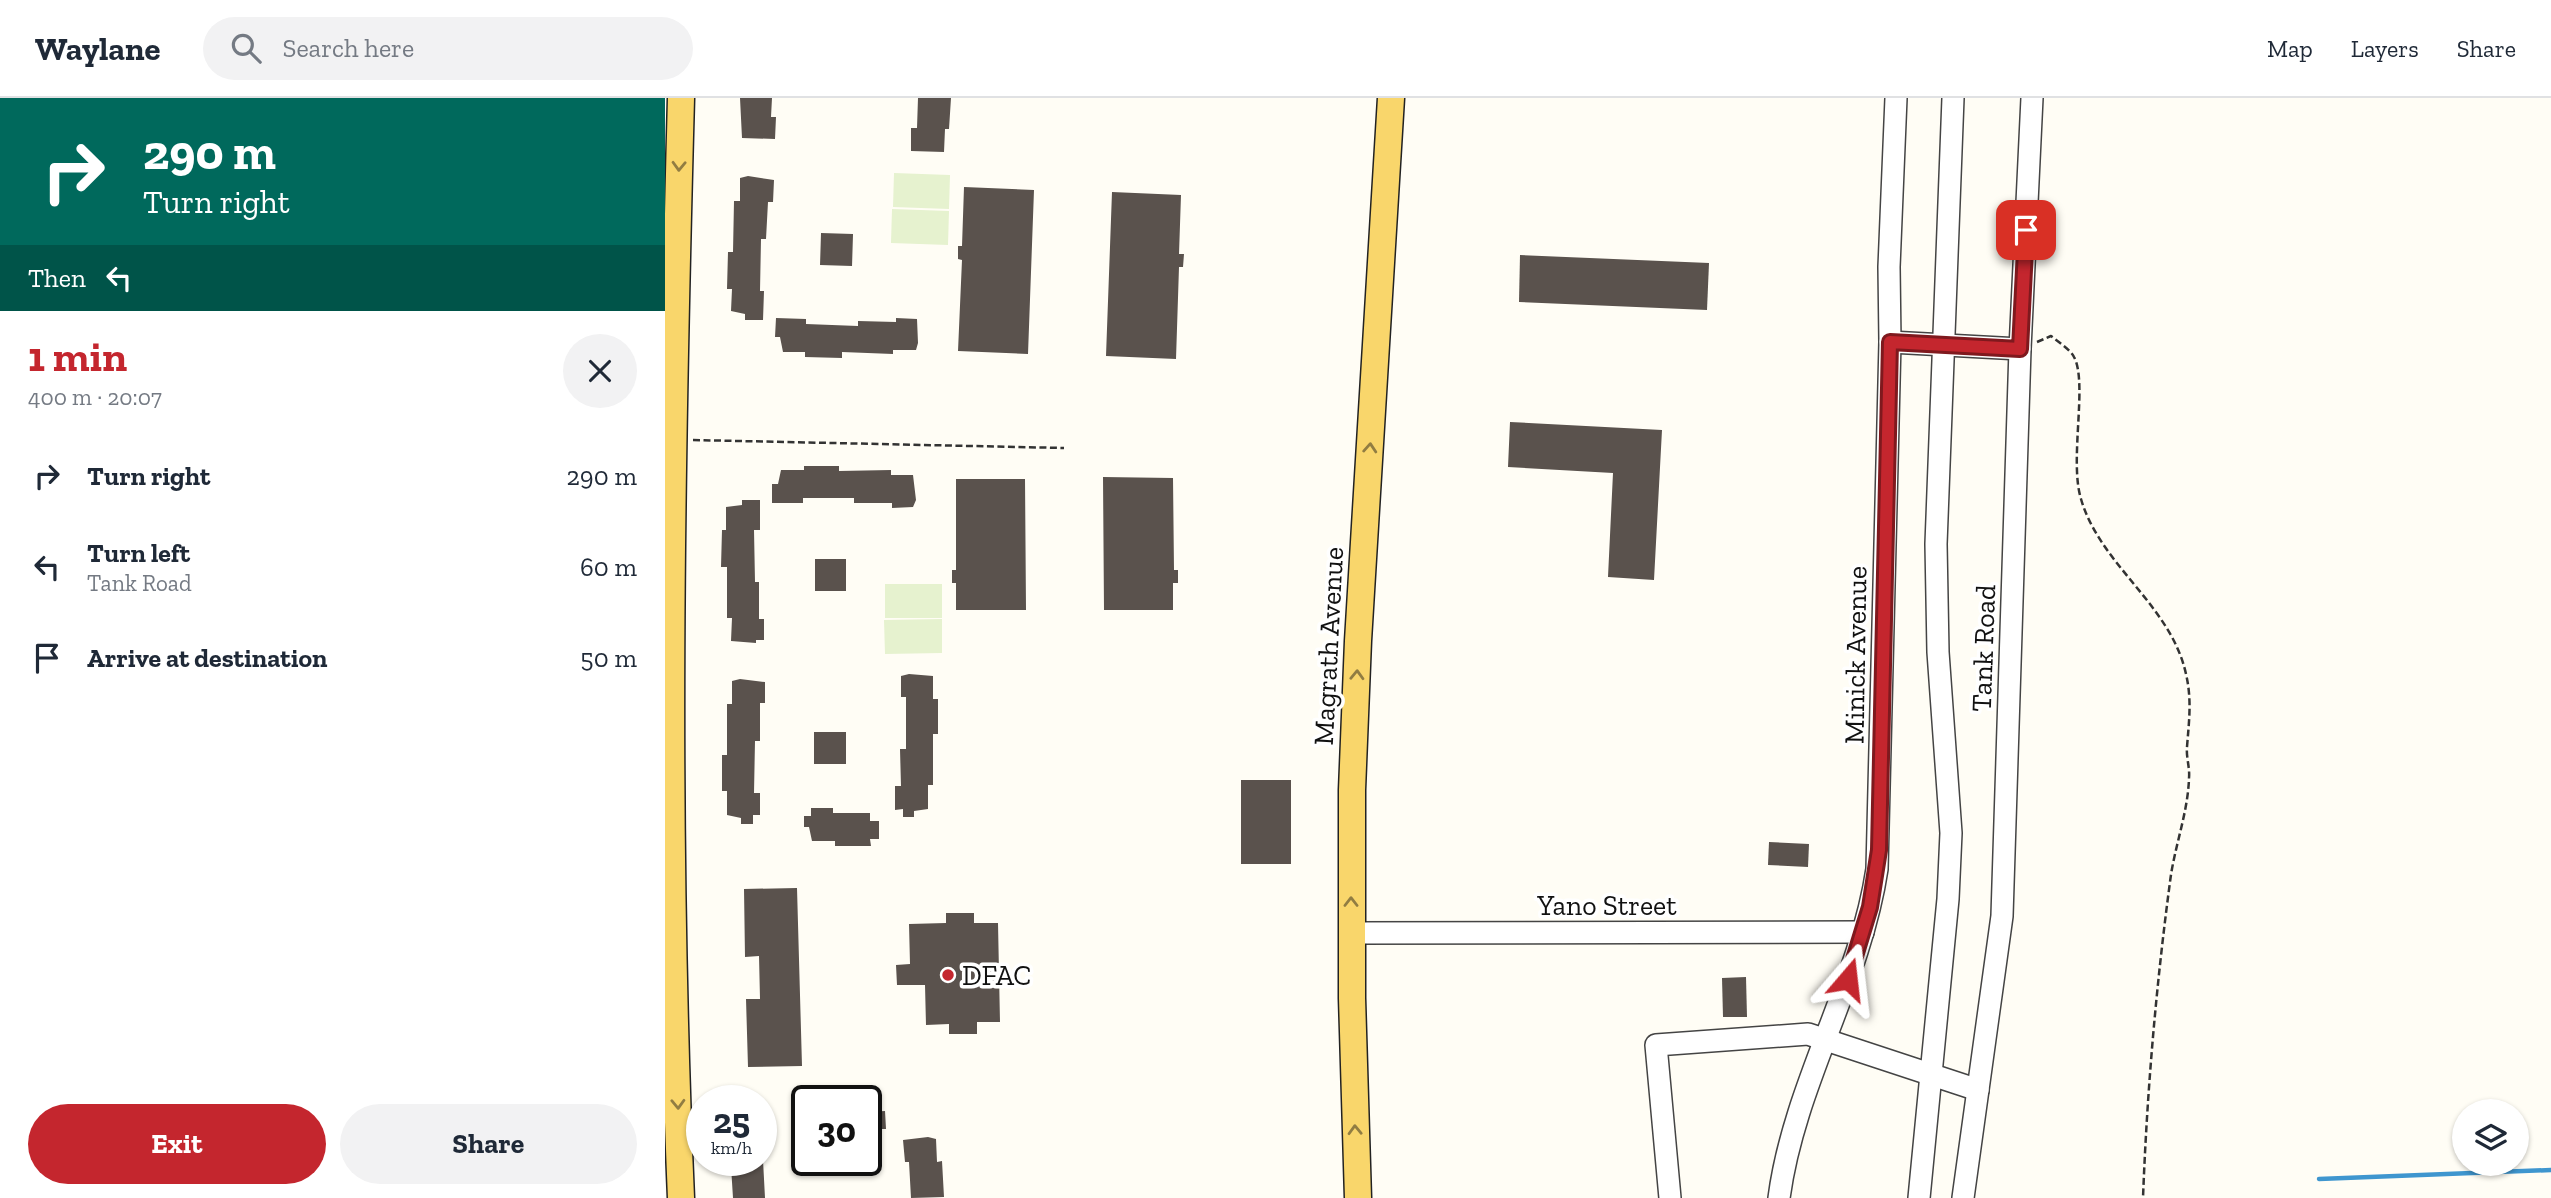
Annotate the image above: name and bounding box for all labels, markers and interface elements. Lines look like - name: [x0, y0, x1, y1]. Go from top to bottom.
- search box: [203, 17, 693, 80]
- text: Waylane: [35, 29, 161, 68]
- icon: search: [227, 29, 265, 67]
- text: Search here: [283, 32, 414, 64]
- text: Map: [2267, 34, 2313, 63]
- text: Layers: [2351, 34, 2419, 63]
- text: Share: [2457, 34, 2516, 63]
- text: 290 m: [143, 123, 276, 182]
- icon: right: [28, 126, 119, 217]
- one-way arrow: [671, 161, 686, 172]
- text: Turn right: [143, 183, 290, 221]
- pin: [1996, 200, 2056, 260]
- icon: arrive: [2007, 211, 2045, 249]
- icon: left: [100, 259, 138, 297]
- text: Then: [28, 262, 86, 294]
- text: 1 min: [28, 331, 127, 382]
- button: close: [563, 334, 637, 408]
- text: 400 m · 20:07: [28, 383, 162, 411]
- one-way arrow: [1363, 442, 1378, 453]
- icon: right: [28, 457, 66, 495]
- text: Turn right: [87, 460, 210, 492]
- text: 290 m: [566, 460, 637, 492]
- text: Turn left: [87, 537, 190, 569]
- street label: Magrath Avenue: [1307, 546, 1350, 746]
- icon: left: [28, 548, 66, 586]
- text: 60 m: [580, 551, 637, 583]
- street label: Minick Avenue: [1837, 566, 1874, 744]
- text: Tank Road: [87, 569, 192, 597]
- street label: Tank Road: [1965, 584, 2002, 712]
- icon: arrive: [28, 639, 66, 677]
- text: Arrive at destination: [87, 642, 327, 674]
- text: 50 m: [580, 642, 637, 674]
- one-way arrow: [1349, 669, 1364, 680]
- street label: Yano Street: [1536, 889, 1677, 922]
- one-way arrow: [1343, 897, 1359, 907]
- position arrow: [1811, 942, 1885, 1016]
- place label: DFAC: [962, 959, 1031, 992]
- marker: DFAC: [940, 967, 956, 983]
- speed limit sign: 30: [791, 1085, 882, 1176]
- one-way arrow: [670, 1099, 685, 1110]
- map controls: [2452, 1099, 2529, 1176]
- button: layers: [2452, 1099, 2529, 1176]
- text: 25: [713, 1100, 750, 1142]
- button: Exit: [28, 1104, 326, 1184]
- button: Share: [340, 1104, 637, 1184]
- one-way arrow: [1348, 1124, 1363, 1135]
- text: km/h: [711, 1137, 752, 1159]

